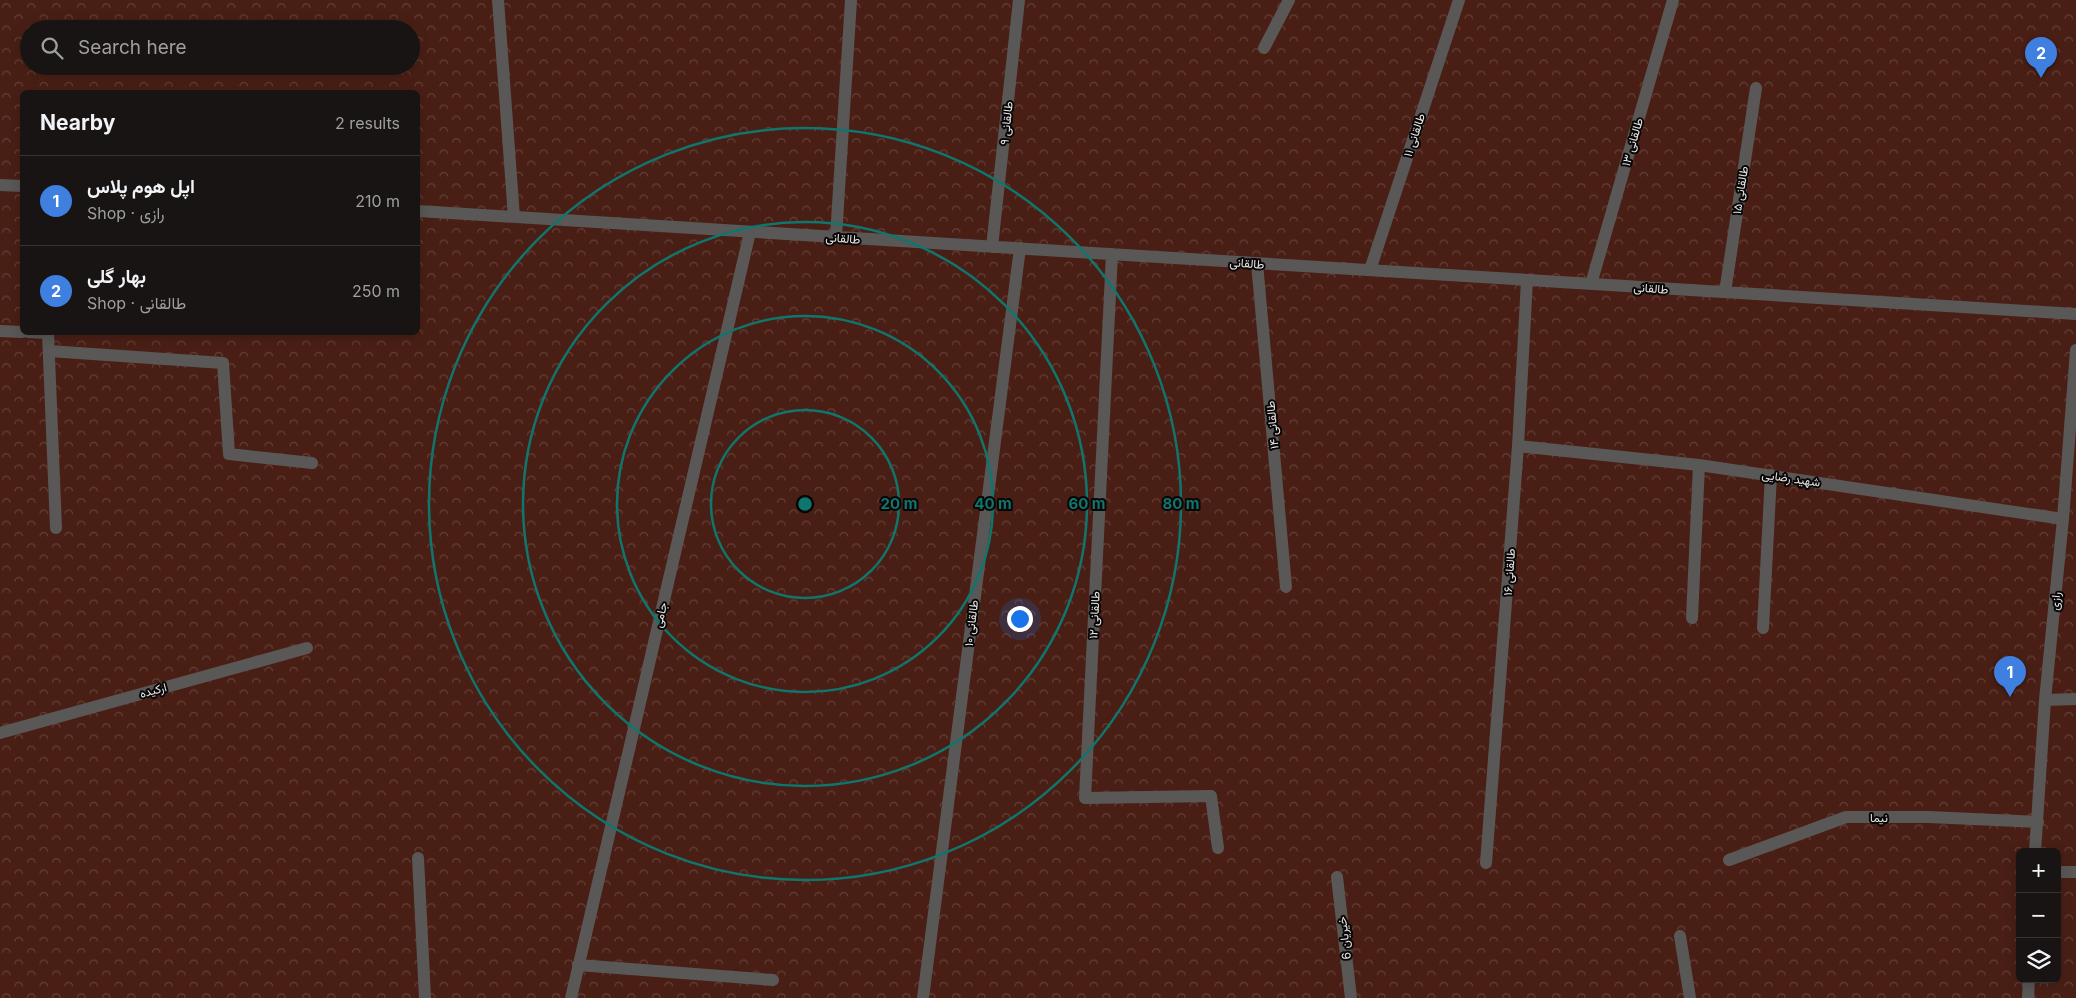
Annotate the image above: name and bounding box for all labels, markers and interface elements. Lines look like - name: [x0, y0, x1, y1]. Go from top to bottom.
- search box: [20, 20, 420, 75]
- icon: search: [38, 34, 66, 62]
- text: Search here: [78, 36, 187, 59]
- pin: 2: [2025, 37, 2057, 78]
- street label: طالقانی ۹: [996, 100, 1017, 146]
- text: Nearby: [40, 110, 115, 135]
- street label: طالقانی ۱۱: [1400, 111, 1429, 159]
- text: 2 results: [335, 113, 400, 133]
- street label: طالقانی ۱۳: [1618, 116, 1647, 168]
- street label: طالقانی ۱۵: [1729, 165, 1752, 215]
- text: اپل هوم پلاس: [87, 175, 195, 198]
- text: 1: [53, 191, 59, 211]
- text: 210 m: [355, 191, 400, 211]
- text: Shop · رازی: [87, 203, 165, 223]
- street label: طالقانی: [825, 229, 861, 248]
- street label: طالقانی: [1229, 254, 1265, 273]
- text: بهار گلی: [87, 265, 146, 288]
- street label: طالقانی: [1633, 279, 1669, 298]
- text: 2: [51, 281, 61, 301]
- text: 250 m: [352, 281, 400, 301]
- text: Shop · طالقانی: [87, 293, 186, 313]
- street label: طالقانی ۱۴: [1262, 400, 1283, 450]
- street label: شهید رضایی: [1761, 466, 1821, 491]
- text: 20 m: [881, 494, 917, 513]
- text: 40 m: [974, 494, 1012, 513]
- text: 60 m: [1068, 494, 1106, 513]
- text: 80 m: [1162, 494, 1200, 513]
- centre of rings: [796, 495, 814, 513]
- street label: طالقانی ۱۶: [1500, 548, 1519, 596]
- street label: طالقانی ۱۲: [1085, 591, 1104, 639]
- street label: رازی: [2047, 591, 2064, 611]
- street label: طالقانی ۱۰: [961, 599, 982, 647]
- street label: جامی: [650, 601, 671, 629]
- your location: [1007, 606, 1033, 632]
- pin: 1: [1994, 656, 2026, 697]
- street label: ارکیده: [138, 679, 168, 702]
- street label: نیما: [1870, 810, 1888, 825]
- map controls: [2016, 848, 2061, 983]
- button: +: [2016, 848, 2061, 893]
- button: −: [2016, 893, 2061, 938]
- street label: خیریان 6: [1334, 915, 1355, 960]
- button: layers: [2016, 938, 2061, 983]

